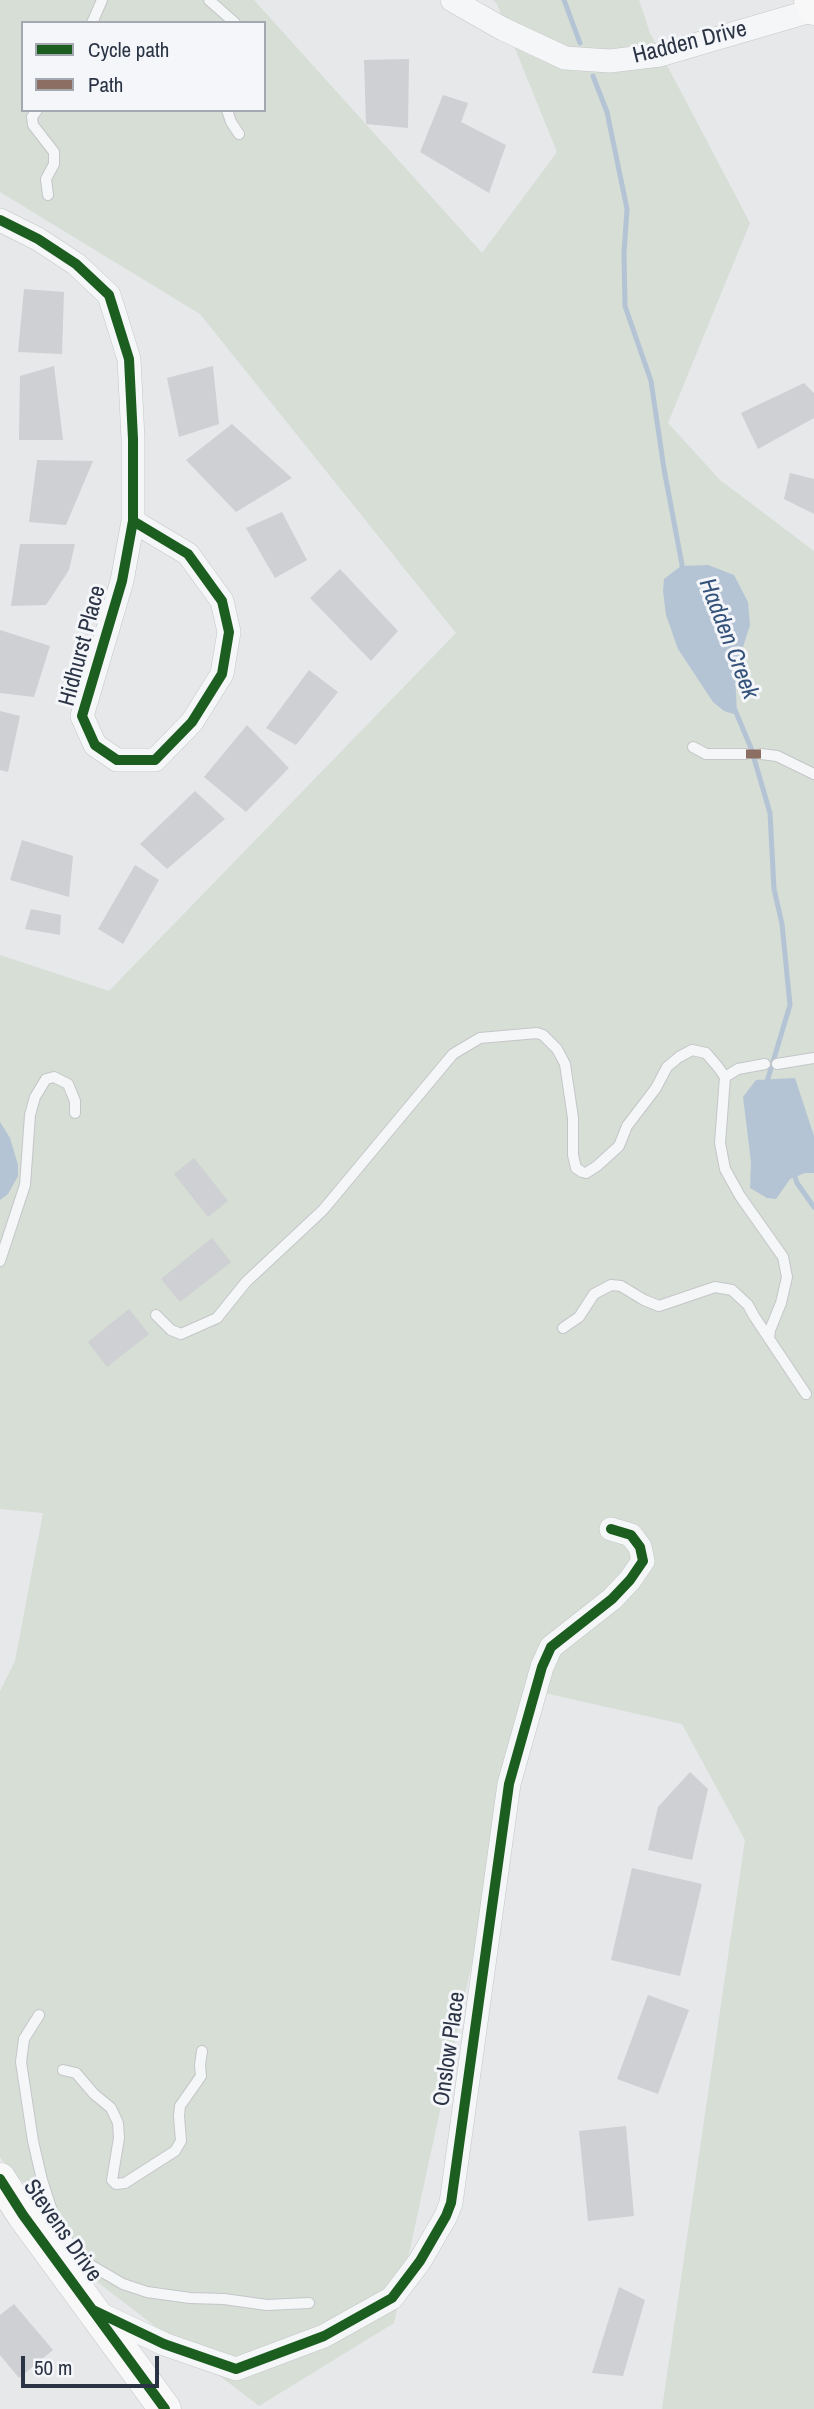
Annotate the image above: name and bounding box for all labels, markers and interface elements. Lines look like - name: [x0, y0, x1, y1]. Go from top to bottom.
- street label: Hadden Drive: [630, 16, 750, 70]
- legend: [21, 21, 266, 112]
- text: Cycle path: [88, 35, 169, 64]
- text: Path: [88, 70, 123, 99]
- water label: Hadden Creek: [692, 575, 764, 703]
- street label: Hidhurst Place: [54, 583, 112, 709]
- street label: Onslow Place: [428, 1990, 472, 2108]
- street label: Stevens Drive: [17, 2175, 107, 2287]
- scale bar: [24, 2342, 163, 2386]
- text: 50 m: [34, 2353, 72, 2382]

